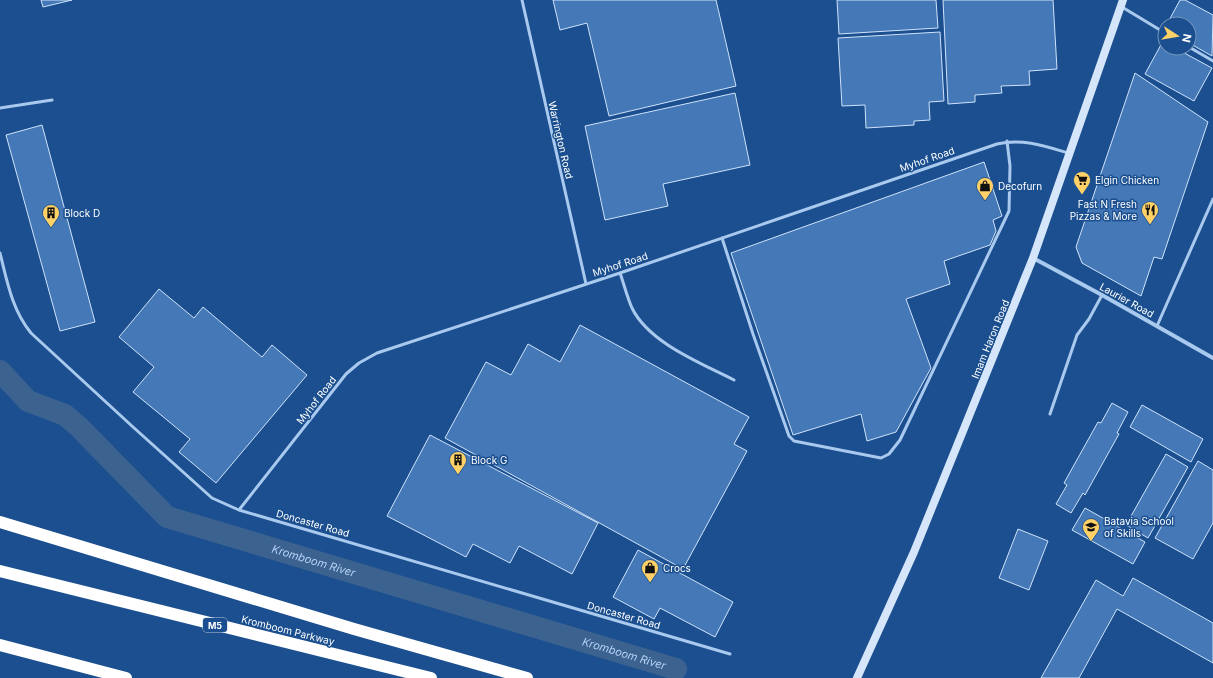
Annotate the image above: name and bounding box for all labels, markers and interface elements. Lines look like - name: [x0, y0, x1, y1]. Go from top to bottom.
- north arrow: [1157, 16, 1197, 56]
- text: N: [1179, 33, 1195, 44]
- street label: Warrington Road: [546, 100, 576, 180]
- street label: Myhof Road: [898, 144, 956, 174]
- supermarket icon: Elgin Chicken: [1072, 170, 1092, 195]
- place label: Elgin Chicken: [1095, 174, 1159, 186]
- shop icon: Decofurn: [975, 176, 995, 201]
- place label: Decofurn: [998, 180, 1042, 192]
- place label: Fast N Fresh Pizzas & More: [1070, 198, 1137, 222]
- restaurant icon: Fast N Fresh Pizzas & More: [1140, 200, 1160, 225]
- building icon: Block D: [41, 203, 61, 228]
- place label: Block D: [64, 207, 100, 219]
- street label: Myhof Road: [591, 249, 649, 279]
- street label: Laurier Road: [1098, 280, 1156, 320]
- street label: Imam Haron Road: [969, 298, 1011, 380]
- street label: Myhof Road: [294, 374, 338, 426]
- building icon: Block G: [448, 450, 468, 475]
- place label: Block G: [471, 454, 507, 466]
- street label: Doncaster Road: [275, 507, 351, 539]
- place label: Batavia School of Skills: [1104, 515, 1174, 539]
- school or university icon: Batavia School of Skills: [1081, 517, 1101, 542]
- water label: Kromboom River: [270, 542, 358, 580]
- shop icon: Crocs: [640, 558, 660, 583]
- place label: Crocs: [663, 562, 691, 574]
- street label: Doncaster Road: [586, 599, 662, 631]
- street label: Kromboom Parkway: [240, 613, 336, 647]
- road number: M5: [203, 618, 227, 632]
- water label: Kromboom River: [581, 634, 668, 673]

